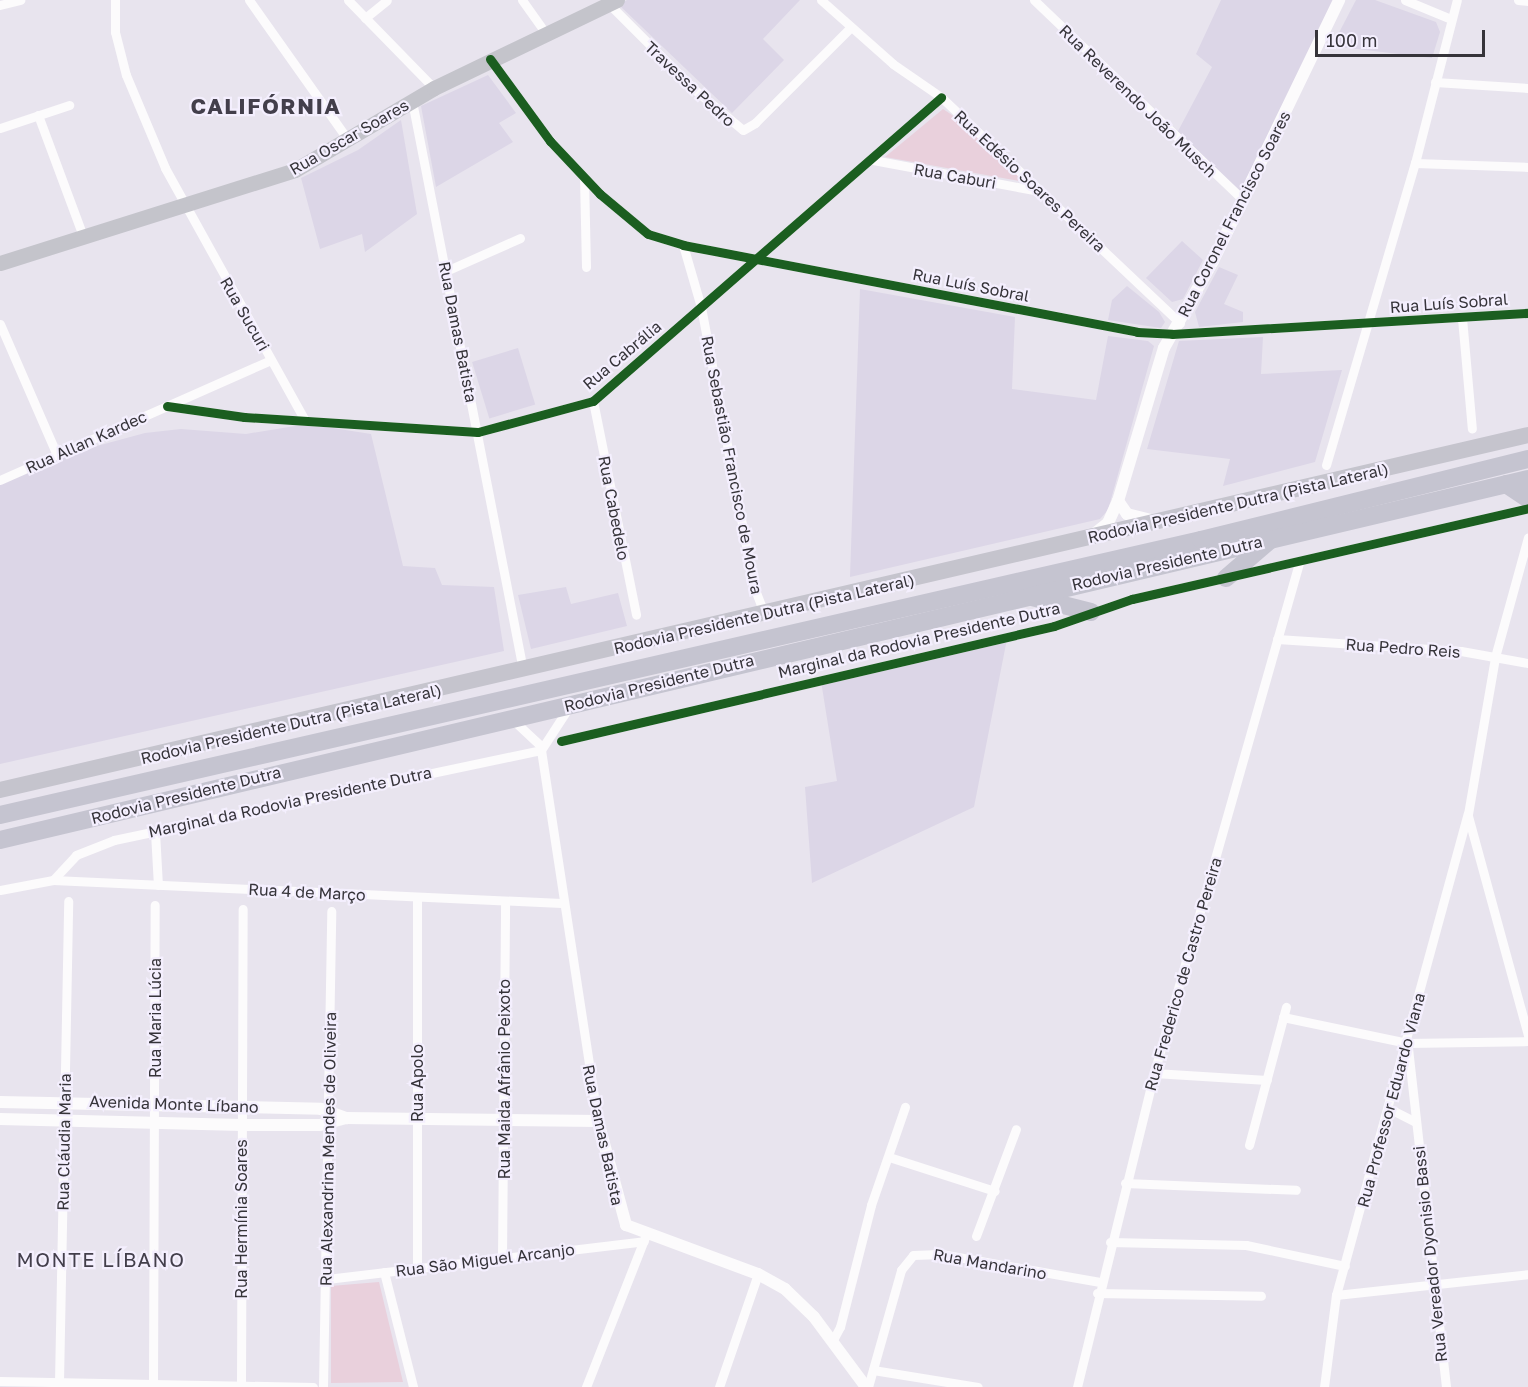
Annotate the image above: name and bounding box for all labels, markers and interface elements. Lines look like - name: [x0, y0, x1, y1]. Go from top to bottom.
- scale bar: [1318, 18, 1488, 56]
- street label: Rua Reverendo João Musch: [1055, 21, 1221, 181]
- text: 100 m: [1326, 29, 1377, 51]
- street label: Travessa Pedro: [641, 37, 739, 131]
- district label: CALIFÓRNIA: [191, 93, 341, 119]
- street label: Rua Oscar Soares: [286, 95, 412, 179]
- street label: Rua Edésio Soares Pereira: [951, 106, 1109, 256]
- street label: Rua Coronel Francisco Soares: [1174, 108, 1294, 320]
- street label: Rua Caburi: [912, 159, 998, 193]
- street label: Rua Damas Batista: [435, 260, 481, 404]
- street label: Rua Luís Sobral: [911, 264, 1031, 306]
- street label: Rua Sucuri: [216, 274, 274, 354]
- street label: Rua Luís Sobral: [1389, 289, 1509, 317]
- street label: Rua Cabrália: [579, 317, 665, 393]
- street label: Rua Sebastião Francisco de Moura: [697, 334, 767, 596]
- street label: Rua Allan Kardec: [22, 407, 150, 477]
- street label: Rua Cabedelo: [594, 454, 634, 562]
- street label: Rodovia Presidente Dutra (Pista Lateral): [1086, 459, 1390, 547]
- street label: Rodovia Presidente Dutra: [1070, 532, 1264, 594]
- street label: Rodovia Presidente Dutra (Pista Lateral): [612, 570, 916, 658]
- street label: Marginal da Rodovia Presidente Dutra: [776, 598, 1062, 682]
- street label: Rua Pedro Reis: [1345, 634, 1461, 662]
- street label: Rodovia Presidente Dutra: [562, 650, 756, 716]
- street label: Rodovia Presidente Dutra (Pista Lateral): [139, 680, 443, 768]
- street label: Rodovia Presidente Dutra: [89, 762, 283, 828]
- street label: Marginal da Rodovia Presidente Dutra: [147, 763, 433, 841]
- street label: Rua Frederico de Castro Pereira: [1140, 855, 1226, 1093]
- street label: Rua 4 de Março: [248, 879, 366, 905]
- street label: Rua Maria Lúcia: [145, 958, 165, 1078]
- street label: Rua Maida Afrânio Peixoto: [494, 979, 514, 1179]
- street label: Rua Professor Eduardo Viana: [1353, 990, 1429, 1210]
- street label: Rua Alexandrina Mendes de Oliveira: [316, 1012, 340, 1286]
- street label: Rua Apolo: [407, 1044, 427, 1122]
- street label: Rua Damas Batista: [579, 1063, 627, 1207]
- street label: Rua Cláudia Maria: [53, 1073, 75, 1211]
- street label: Avenida Monte Líbano: [89, 1091, 259, 1117]
- street label: Rua Hermínia Soares: [231, 1139, 251, 1299]
- street label: Rua Vereador Dyonisio Bassi: [1409, 1145, 1451, 1363]
- street label: Rua São Miguel Arcanjo: [394, 1239, 576, 1281]
- street label: Rua Mandarino: [932, 1245, 1048, 1283]
- district label: MONTE LÍBANO: [17, 1247, 185, 1271]

